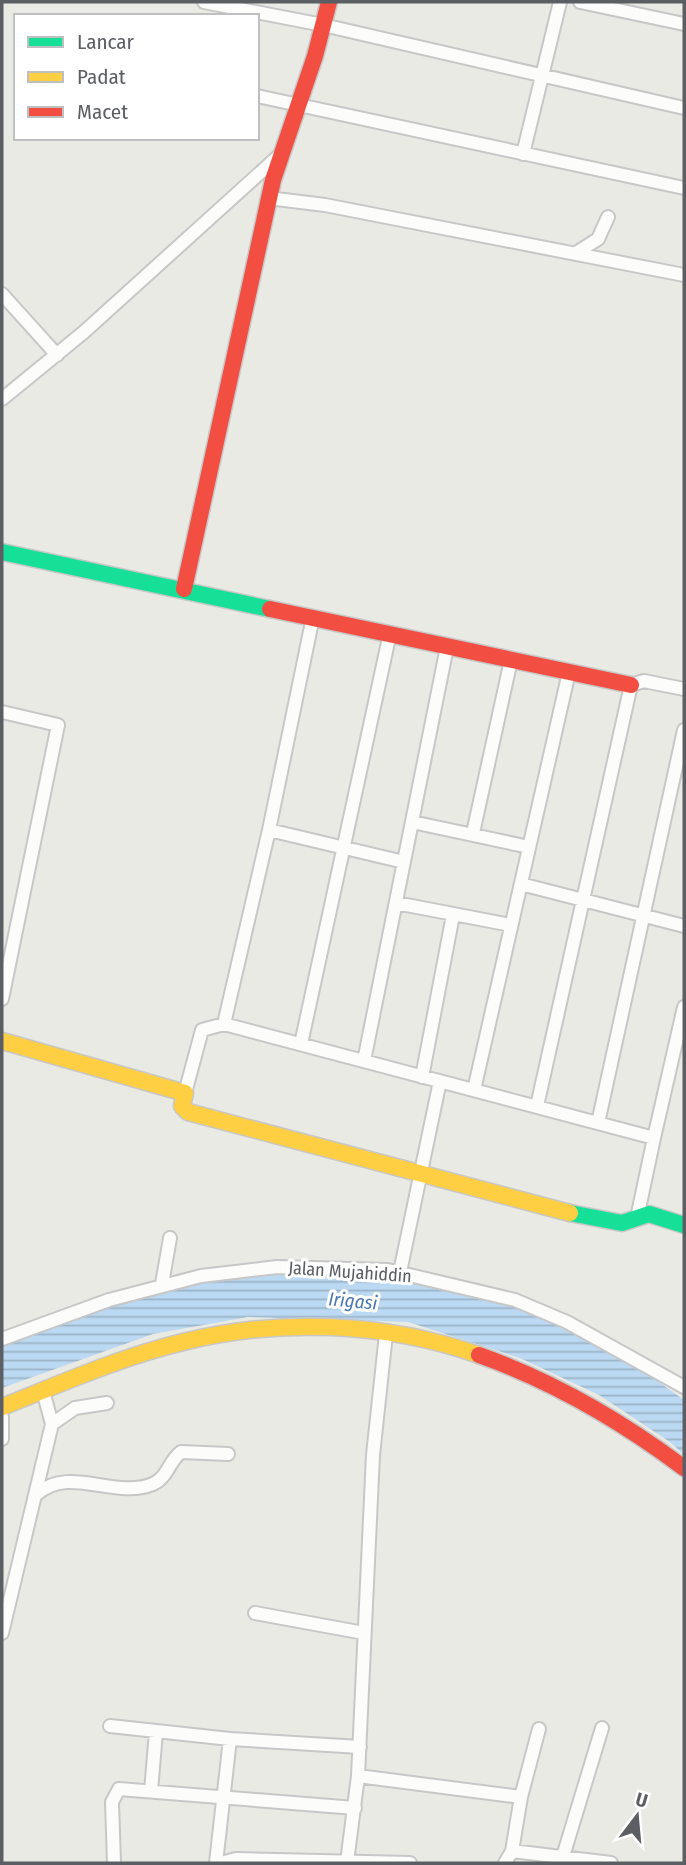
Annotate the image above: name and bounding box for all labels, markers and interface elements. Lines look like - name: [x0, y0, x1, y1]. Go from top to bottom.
- legend: [14, 14, 259, 140]
- text: Lancar: [77, 29, 135, 55]
- text: Padat: [77, 64, 126, 90]
- text: Macet: [77, 99, 128, 125]
- street label: Jalan Mujahiddin: [288, 1257, 412, 1287]
- water label: Irigasi: [328, 1287, 379, 1315]
- north arrow: [602, 1781, 672, 1851]
- text: U: [633, 1788, 650, 1813]

